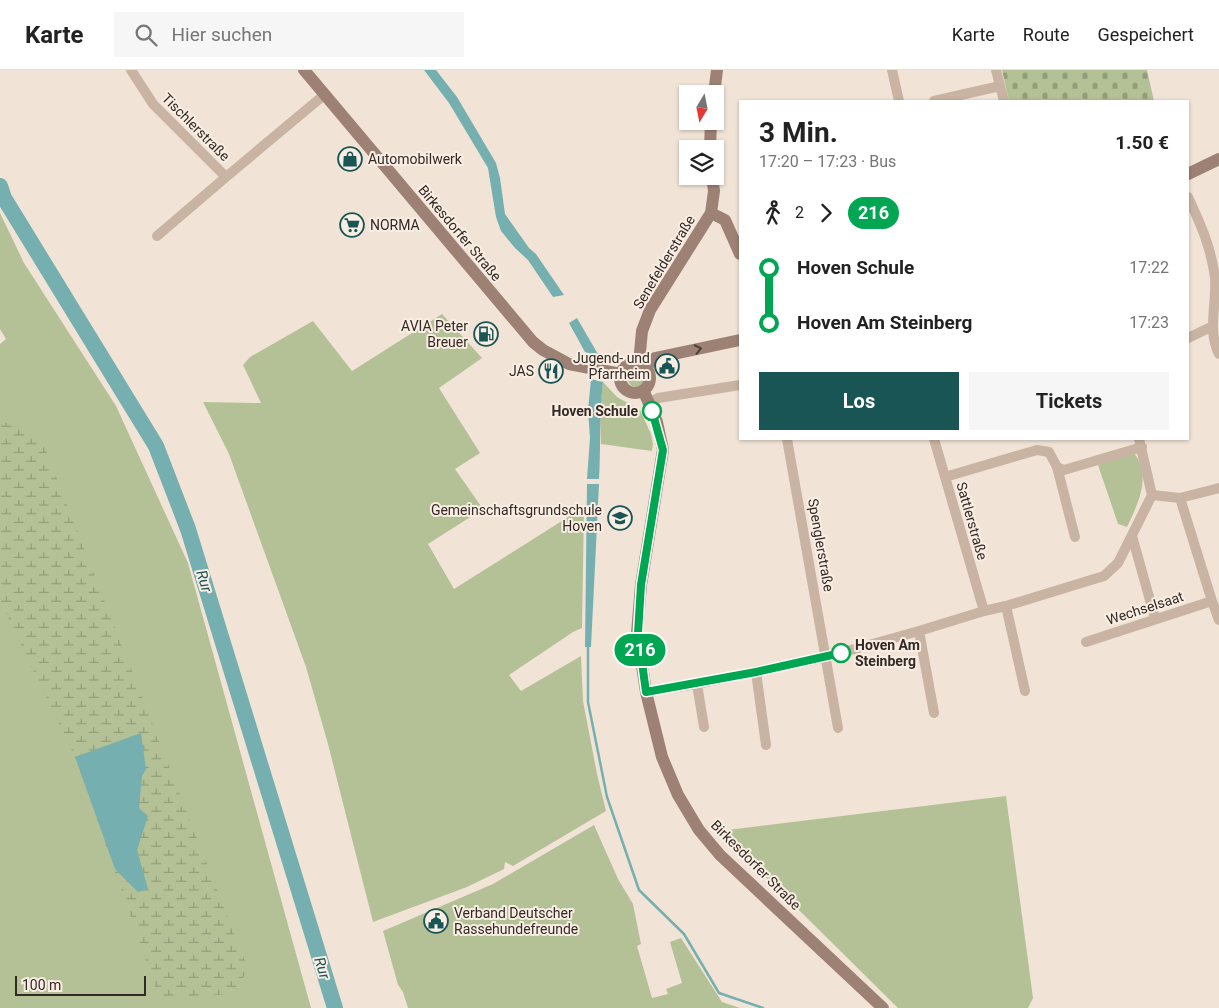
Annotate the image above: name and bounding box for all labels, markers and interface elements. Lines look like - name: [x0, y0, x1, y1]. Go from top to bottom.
- search box: [114, 12, 464, 57]
- text: Karte: [25, 21, 84, 49]
- icon: search: [132, 21, 160, 49]
- text: Hier suchen: [172, 23, 272, 46]
- text: Karte: [952, 24, 995, 45]
- text: Route: [1023, 24, 1070, 45]
- text: Gespeichert: [1098, 24, 1194, 45]
- north arrow: [679, 85, 724, 130]
- map controls: [679, 85, 724, 185]
- street label: Tischlerstraße: [159, 90, 233, 164]
- text: 3 Min.: [759, 116, 838, 149]
- text: 1.50 €: [1115, 131, 1169, 154]
- button: layers: [679, 140, 724, 185]
- shop icon: Automobilwerk: [337, 146, 363, 172]
- place label: Automobilwerk: [368, 151, 463, 167]
- text: 17:20 – 17:23 · Bus: [759, 152, 896, 171]
- street label: Birkesdorfer Straße: [415, 182, 505, 284]
- icon: walk: [759, 199, 787, 227]
- icon: forward: [812, 199, 840, 227]
- text: 216: [858, 202, 889, 223]
- text: 2: [795, 203, 804, 222]
- supermarket icon: NORMA: [339, 212, 365, 238]
- street label: Senefelderstraße: [630, 212, 698, 312]
- place label: NORMA: [370, 217, 420, 233]
- text: Hoven Schule: [797, 256, 914, 279]
- text: 17:22: [1129, 258, 1169, 277]
- text: Hoven Am Steinberg: [797, 311, 972, 334]
- text: 17:23: [1129, 313, 1169, 332]
- place label: AVIA Peter Breuer: [401, 318, 468, 350]
- fuel station icon: AVIA Peter Breuer: [473, 321, 499, 347]
- one-way arrow: [693, 344, 702, 355]
- place label: Jugend- und Pfarrheim: [573, 350, 650, 382]
- public building icon: Jugend- und Pfarrheim: [654, 353, 680, 379]
- restaurant icon: JAS: [538, 358, 564, 384]
- place label: JAS: [509, 363, 534, 379]
- button: Los: [759, 372, 959, 430]
- button: Tickets: [969, 372, 1169, 430]
- marker: Hoven Schule: [642, 401, 662, 421]
- place label: Hoven Schule: [552, 403, 638, 419]
- street label: Sattlerstraße: [953, 480, 991, 562]
- street label: Spenglerstraße: [805, 497, 837, 593]
- place label: Gemeinschaftsgrundschule Hoven: [431, 502, 602, 534]
- school or university icon: Gemeinschaftsgrundschule Hoven: [607, 505, 633, 531]
- water label: Rur: [192, 568, 216, 595]
- street label: Wechselsaat: [1105, 588, 1186, 628]
- line badge: 216: [611, 634, 669, 666]
- place label: Hoven Am Steinberg: [855, 637, 920, 669]
- text: 216: [625, 639, 655, 660]
- marker: Hoven Am Steinberg: [831, 643, 851, 663]
- street label: Birkesdorfer Straße: [708, 817, 804, 913]
- place label: Verband Deutscher Rassehundefreunde: [454, 905, 578, 937]
- public building icon: Verband Deutscher Rassehundefreunde: [423, 908, 449, 934]
- water label: Rur: [310, 955, 334, 982]
- scale bar: [15, 973, 146, 996]
- text: 100 m: [22, 977, 61, 993]

